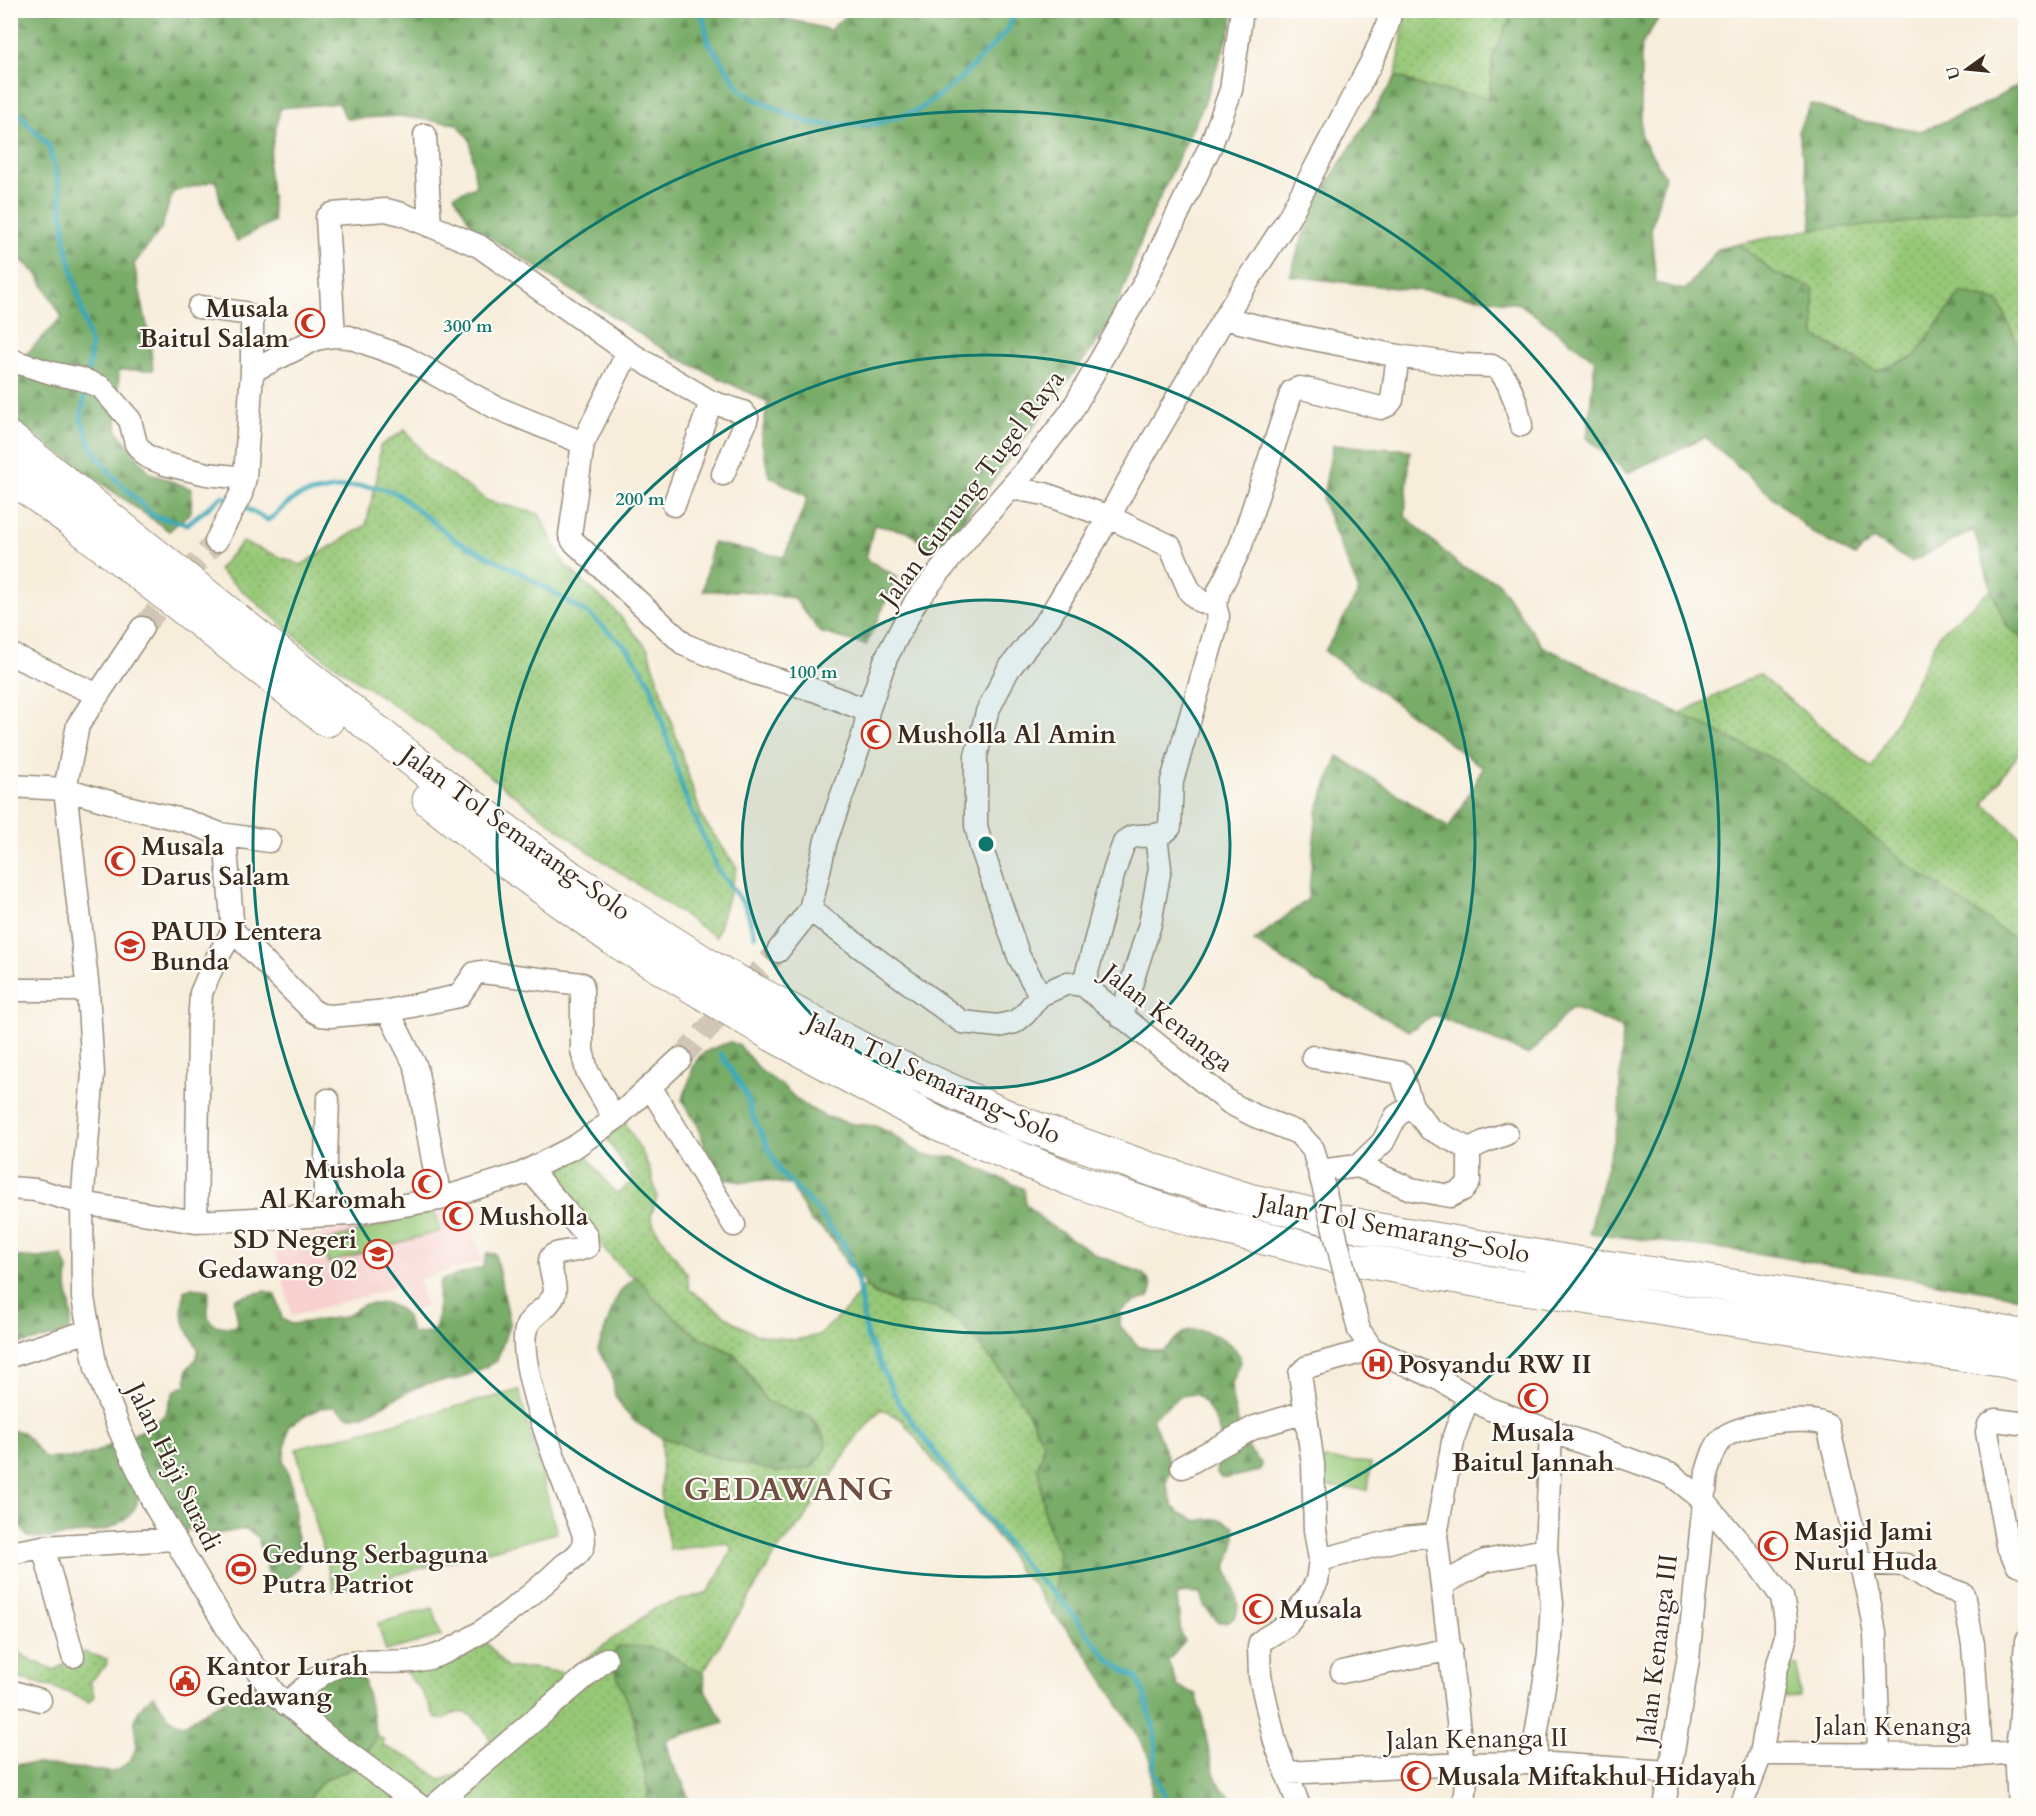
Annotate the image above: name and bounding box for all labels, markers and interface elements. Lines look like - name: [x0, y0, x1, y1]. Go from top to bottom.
- north arrow: [1937, 39, 1997, 99]
- text: U: [1941, 63, 1966, 82]
- place label: Musala Baitul Salam: [139, 291, 289, 356]
- mosque icon: Musala Baitul Salam: [294, 307, 326, 339]
- text: 300 m: [443, 314, 493, 339]
- street label: Jalan Gunung Tugel Raya: [869, 363, 1072, 616]
- text: 200 m: [615, 487, 665, 512]
- text: 100 m: [788, 660, 838, 685]
- place label: Musholla Al Amin: [897, 717, 1116, 752]
- mosque icon: Musholla Al Amin: [860, 718, 892, 750]
- street label: Jalan Tol Semarang–Solo: [391, 735, 638, 928]
- place label: Musala Darus Salam: [141, 829, 290, 894]
- centre of rings: [976, 834, 996, 854]
- mosque icon: Musala Darus Salam: [104, 845, 136, 877]
- place label: PAUD Lentera Bunda: [151, 914, 322, 979]
- school or university icon: PAUD Lentera Bunda: [114, 930, 146, 962]
- street label: Jalan Kenanga: [1092, 953, 1241, 1080]
- street label: Jalan Tol Semarang–Solo: [798, 1002, 1067, 1152]
- place label: Mushola Al Karomah: [259, 1152, 406, 1217]
- mosque icon: Mushola Al Karomah: [411, 1168, 443, 1200]
- street label: Jalan Tol Semarang–Solo: [1251, 1184, 1533, 1272]
- place label: Musholla: [479, 1199, 589, 1234]
- mosque icon: Musholla: [442, 1200, 474, 1232]
- place label: SD Negeri Gedawang 02: [198, 1222, 357, 1287]
- school or university icon: SD Negeri Gedawang 02: [362, 1238, 394, 1270]
- place label: Posyandu RW II: [1398, 1347, 1591, 1382]
- hospital icon: Posyandu RW II: [1361, 1348, 1393, 1380]
- street label: Jalan Haji Suradi: [116, 1373, 230, 1557]
- mosque icon: Musala Baitul Jannah: [1517, 1382, 1549, 1414]
- place label: Musala Baitul Jannah: [1452, 1415, 1614, 1480]
- district label: GEDAWANG: [683, 1468, 895, 1512]
- place label: Masjid Jami Nurul Huda: [1794, 1514, 1938, 1579]
- mosque icon: Masjid Jami Nurul Huda: [1757, 1530, 1789, 1562]
- place label: Gedung Serbaguna Putra Patriot: [262, 1537, 489, 1602]
- street label: Jalan Kenanga III: [1628, 1552, 1686, 1750]
- sports icon: Gedung Serbaguna Putra Patriot: [225, 1553, 257, 1585]
- place label: Musala: [1279, 1592, 1363, 1627]
- mosque icon: Musala: [1242, 1593, 1274, 1625]
- place label: Kantor Lurah Gedawang: [206, 1649, 369, 1714]
- public building icon: Kantor Lurah Gedawang: [169, 1665, 201, 1697]
- street label: Jalan Kenanga: [1810, 1709, 1972, 1744]
- street label: Jalan Kenanga II: [1382, 1720, 1568, 1758]
- place label: Musala Miftakhul Hidayah: [1437, 1759, 1756, 1794]
- mosque icon: Musala Miftakhul Hidayah: [1400, 1760, 1432, 1792]

